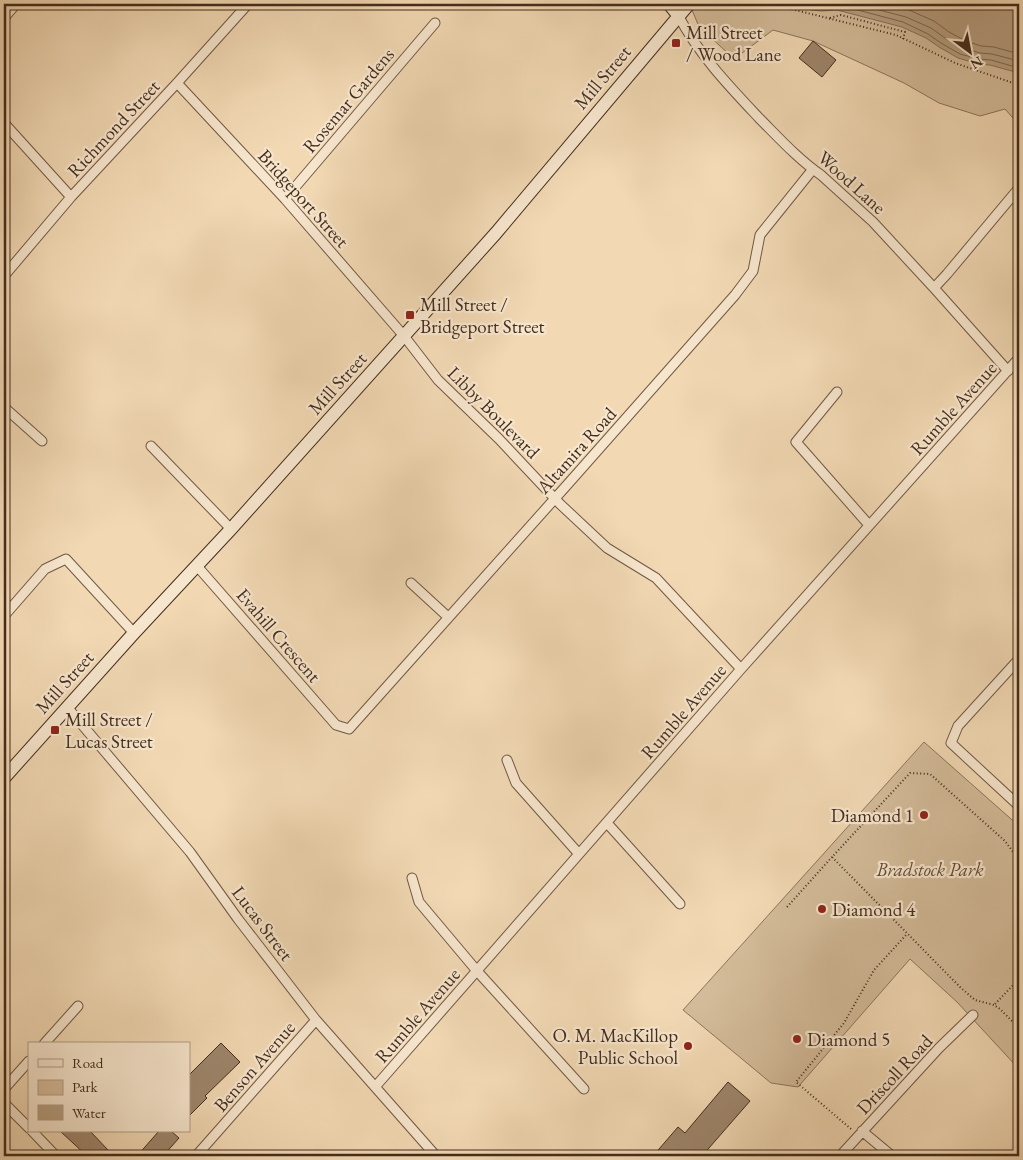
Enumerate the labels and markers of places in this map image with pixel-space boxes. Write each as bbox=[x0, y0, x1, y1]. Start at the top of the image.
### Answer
place label: Mill Street / Wood Lane bbox=[686, 20, 781, 67]
marker: Mill Street / Wood Lane bbox=[670, 37, 682, 49]
place label: Mill Street / Bridgeport Street bbox=[420, 292, 545, 339]
marker: Mill Street / Bridgeport Street bbox=[404, 309, 416, 321]
place label: Mill Street / Lucas Street bbox=[65, 707, 153, 754]
marker: Mill Street / Lucas Street bbox=[49, 724, 61, 736]
place label: Diamond 1 bbox=[831, 803, 914, 828]
marker: Diamond 1 bbox=[918, 809, 930, 821]
place label: Diamond 4 bbox=[832, 897, 916, 922]
marker: Diamond 4 bbox=[816, 903, 828, 915]
place label: O. M. MacKillop Public School bbox=[553, 1023, 678, 1070]
place label: Diamond 5 bbox=[807, 1027, 890, 1052]
marker: Diamond 5 bbox=[791, 1033, 803, 1045]
marker: O. M. MacKillop Public School bbox=[682, 1040, 694, 1052]

